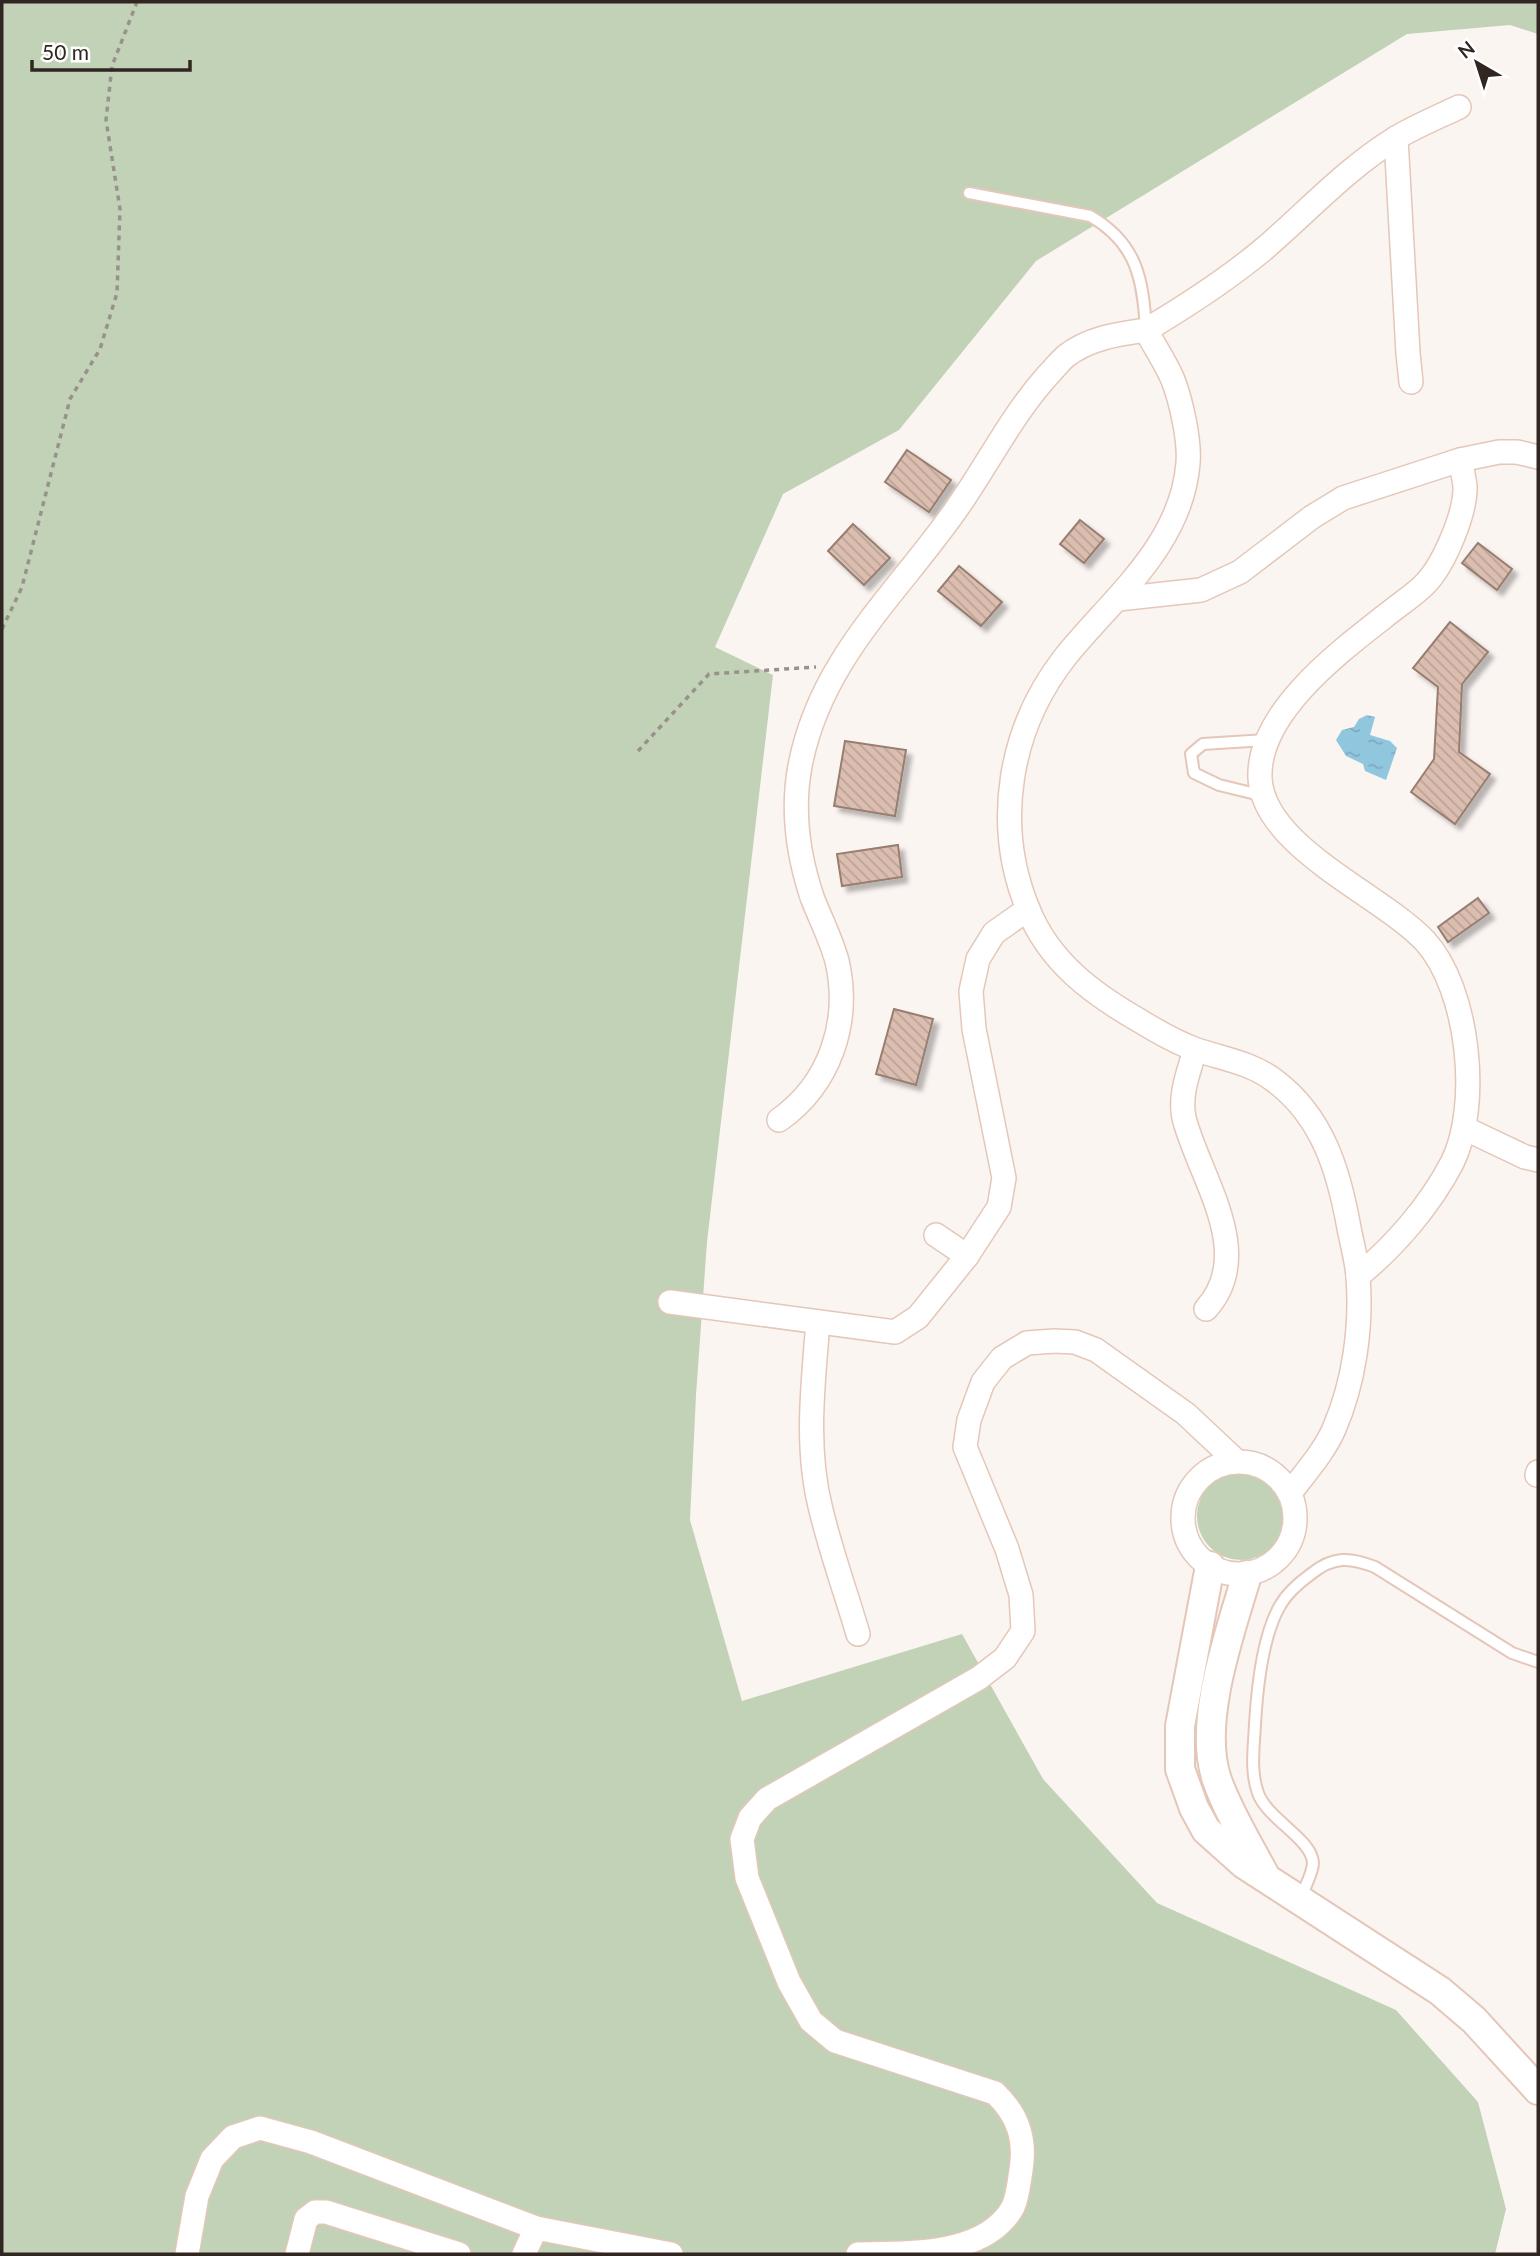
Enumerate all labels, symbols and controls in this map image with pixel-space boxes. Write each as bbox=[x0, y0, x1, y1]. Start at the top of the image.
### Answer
scale bar bbox=[32, 28, 189, 72]
north arrow bbox=[1442, 28, 1512, 98]
text: N bbox=[1453, 36, 1479, 63]
text: 50 m bbox=[42, 39, 89, 64]

